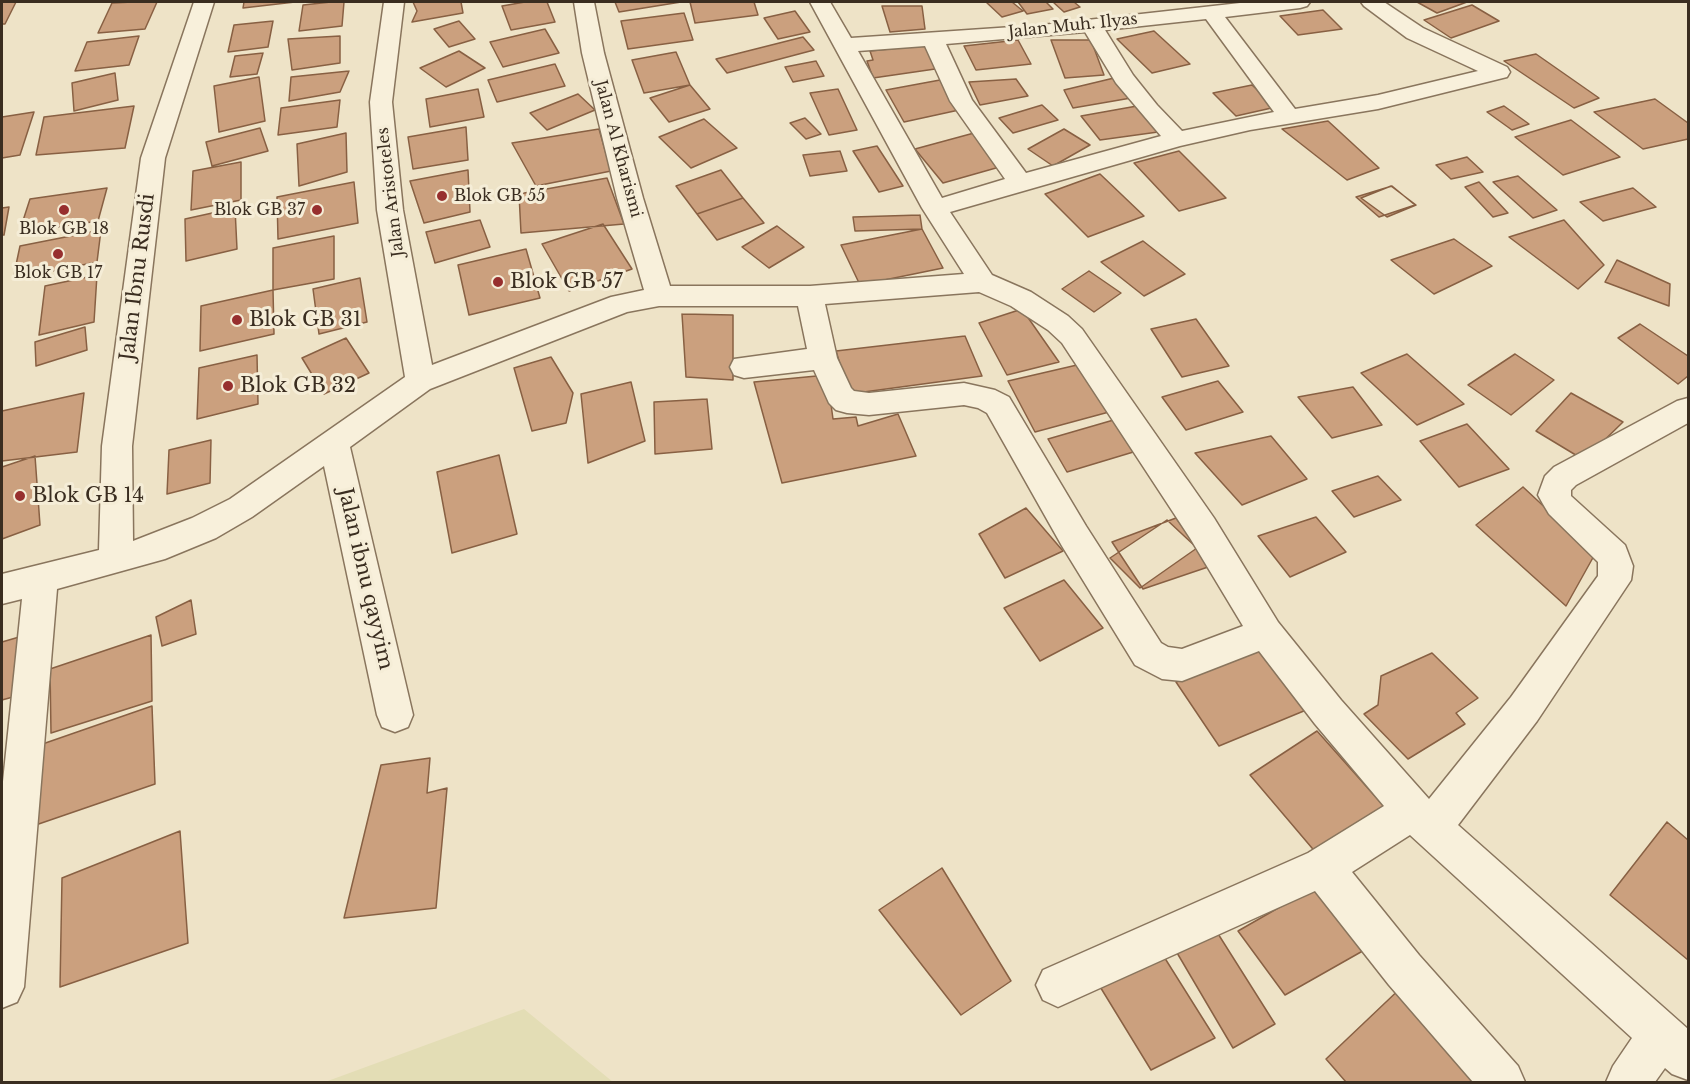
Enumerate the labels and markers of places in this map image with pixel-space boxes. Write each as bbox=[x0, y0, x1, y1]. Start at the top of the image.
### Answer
place label: Blok GB 55 bbox=[454, 186, 545, 206]
marker: Blok GB 55 bbox=[435, 189, 449, 203]
place label: Blok GB 37 bbox=[214, 200, 305, 220]
marker: Blok GB 18 bbox=[57, 203, 71, 217]
marker: Blok GB 37 bbox=[310, 203, 324, 217]
place label: Blok GB 18 bbox=[19, 219, 109, 239]
marker: Blok GB 17 bbox=[51, 247, 65, 261]
place label: Blok GB 17 bbox=[14, 263, 102, 283]
place label: Blok GB 57 bbox=[510, 270, 623, 294]
marker: Blok GB 57 bbox=[491, 275, 505, 289]
place label: Blok GB 31 bbox=[249, 308, 362, 332]
marker: Blok GB 31 bbox=[230, 313, 244, 327]
place label: Blok GB 32 bbox=[240, 374, 356, 398]
marker: Blok GB 32 bbox=[221, 379, 235, 393]
place label: Blok GB 14 bbox=[32, 484, 144, 508]
marker: Blok GB 14 bbox=[13, 489, 27, 503]

